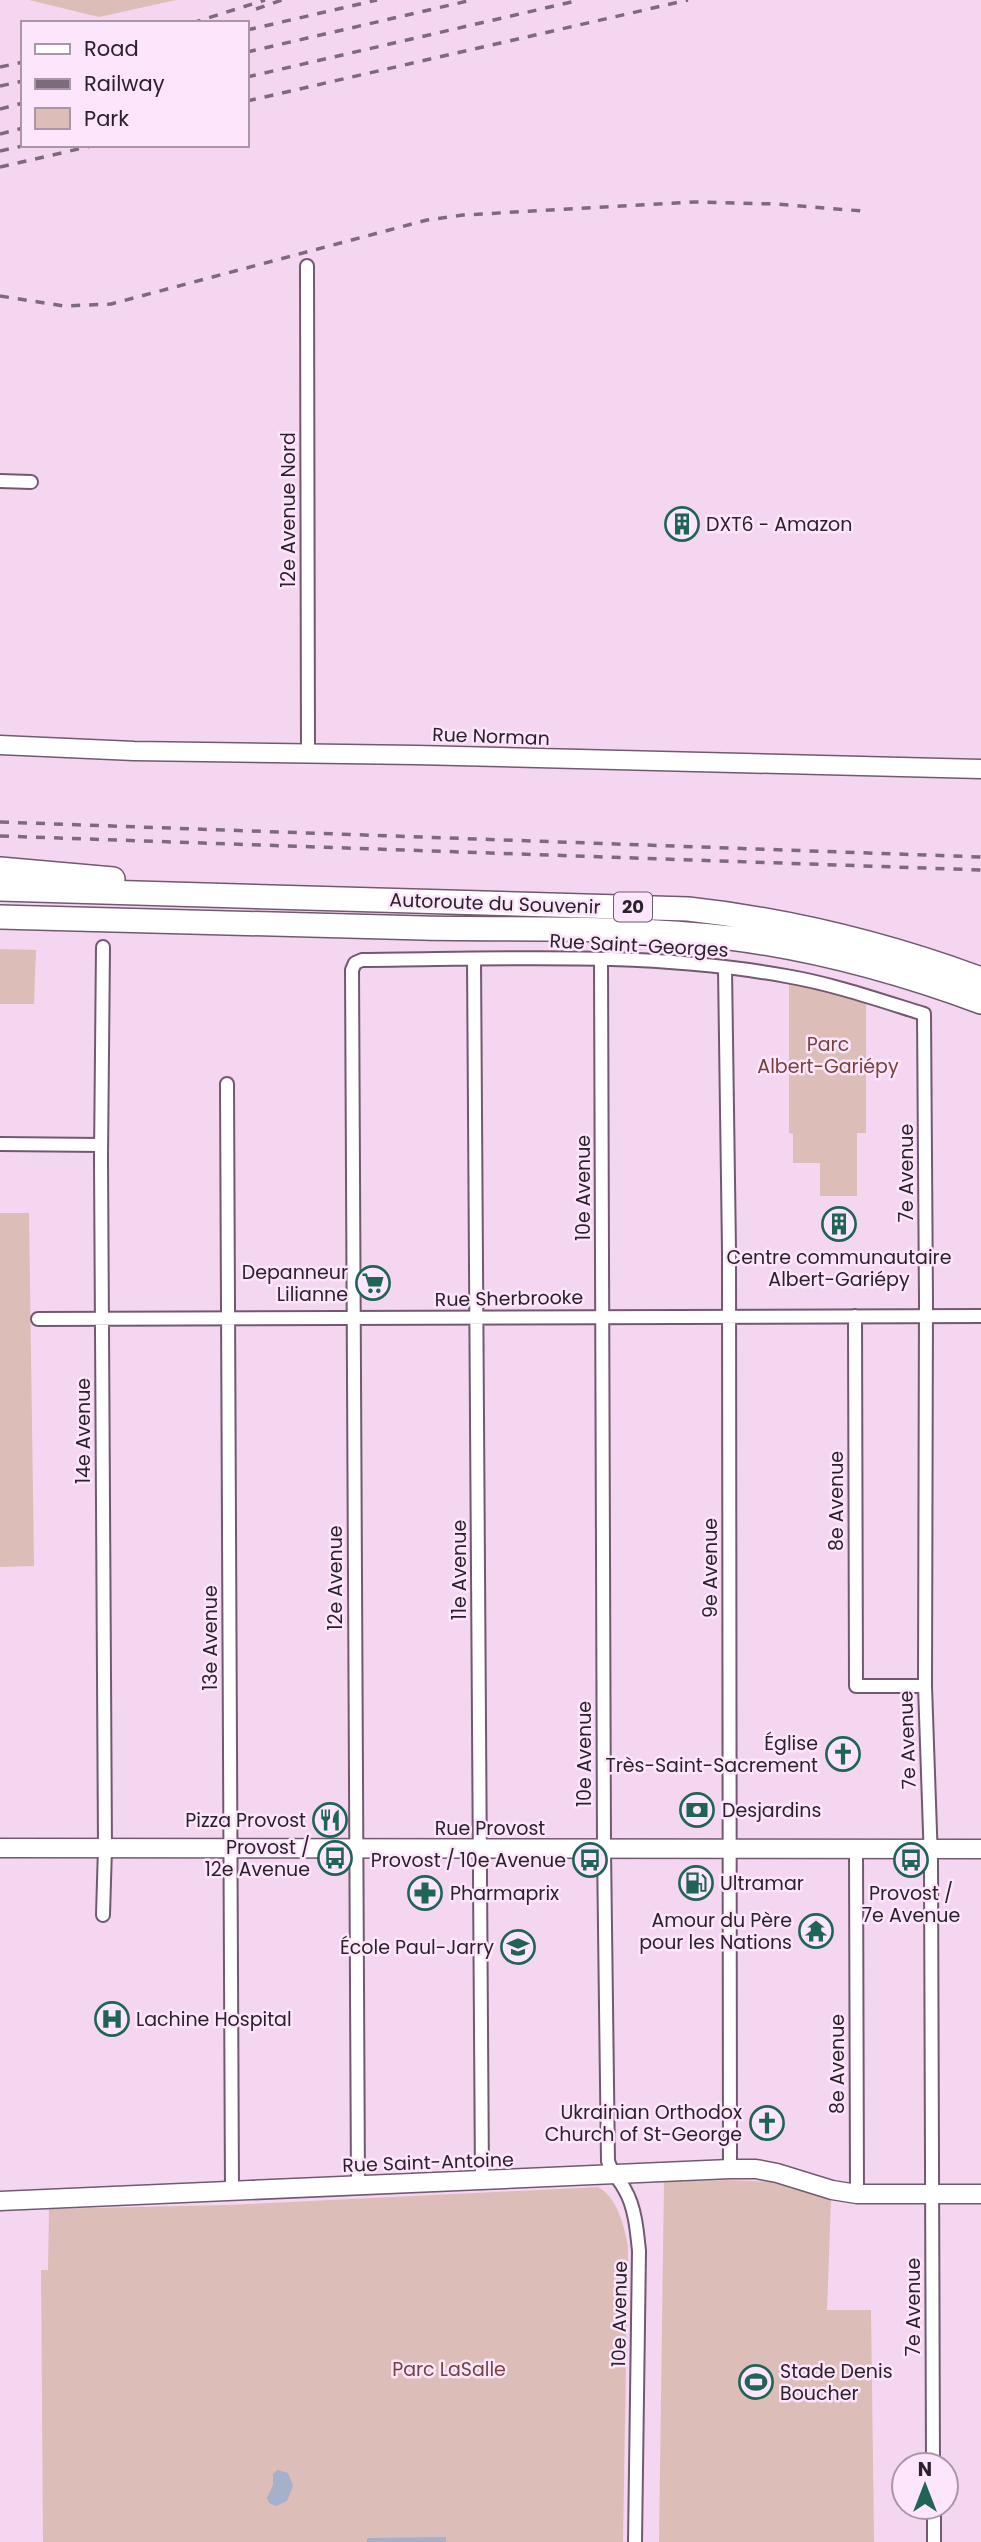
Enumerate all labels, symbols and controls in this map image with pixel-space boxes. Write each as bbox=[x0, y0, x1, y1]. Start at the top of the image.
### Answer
legend bbox=[21, 21, 248, 147]
text: Road bbox=[84, 34, 139, 63]
text: Railway bbox=[84, 69, 165, 98]
text: Park bbox=[84, 104, 129, 133]
street label: 12e Avenue Nord bbox=[275, 432, 302, 588]
building icon: DXT6 - Amazon bbox=[663, 505, 701, 543]
place label: DXT6 - Amazon bbox=[706, 511, 852, 538]
street label: Rue Norman bbox=[432, 721, 550, 752]
street label: Autoroute du Souvenir bbox=[389, 886, 601, 921]
road number: 20 bbox=[614, 893, 652, 922]
street label: Rue Saint-Georges bbox=[549, 927, 729, 964]
park label: Parc Albert-Gariépy bbox=[757, 1031, 899, 1080]
street label: 7e Avenue bbox=[893, 1124, 920, 1222]
street label: 10e Avenue bbox=[570, 1135, 597, 1241]
building icon: Centre communautaire Albert-Gariépy bbox=[820, 1205, 858, 1243]
place label: Centre communautaire Albert-Gariépy bbox=[727, 1244, 951, 1293]
place label: Depanneur Lilianne bbox=[242, 1259, 348, 1308]
supermarket icon: Depanneur Lilianne bbox=[354, 1264, 392, 1302]
street label: Rue Sherbrooke bbox=[435, 1284, 584, 1313]
street label: 14e Avenue bbox=[70, 1378, 97, 1484]
street label: 8e Avenue bbox=[823, 1451, 850, 1551]
street label: 9e Avenue bbox=[697, 1518, 724, 1618]
street label: 11e Avenue bbox=[446, 1520, 473, 1620]
street label: 12e Avenue bbox=[322, 1525, 349, 1631]
street label: 13e Avenue bbox=[197, 1585, 224, 1691]
street label: 7e Avenue bbox=[892, 1690, 923, 1790]
street label: 10e Avenue bbox=[571, 1701, 598, 1807]
place label: Église Très-Saint-Sacrement bbox=[605, 1730, 818, 1779]
church icon: Église Très-Saint-Sacrement bbox=[824, 1735, 862, 1773]
bank icon: Desjardins bbox=[678, 1791, 716, 1829]
place label: Desjardins bbox=[722, 1797, 821, 1824]
restaurant icon: Pizza Provost bbox=[311, 1801, 349, 1839]
place label: Pizza Provost bbox=[185, 1807, 306, 1834]
street label: Rue Provost bbox=[435, 1815, 545, 1842]
place label: Provost / 12e Avenue bbox=[205, 1834, 310, 1883]
bus stop icon: Provost / 12e Avenue bbox=[316, 1839, 354, 1877]
bus stop icon: Provost / 10e Avenue bbox=[571, 1841, 609, 1879]
bus stop icon: Provost / 7e Avenue bbox=[892, 1841, 930, 1879]
place label: Provost / 10e Avenue bbox=[371, 1847, 566, 1874]
fuel station icon: Ultramar bbox=[677, 1864, 715, 1902]
place label: Ultramar bbox=[720, 1870, 804, 1897]
pharmacy icon: Pharmaprix bbox=[406, 1874, 444, 1912]
place label: Pharmaprix bbox=[450, 1880, 559, 1907]
place label: Provost / 7e Avenue bbox=[862, 1880, 960, 1929]
place label: Amour du Père pour les Nations bbox=[639, 1907, 792, 1956]
temple icon: Amour du Père pour les Nations bbox=[797, 1912, 835, 1950]
school or university icon: École Paul-Jarry bbox=[499, 1928, 537, 1966]
place label: École Paul-Jarry bbox=[340, 1934, 494, 1961]
hospital icon: Lachine Hospital bbox=[93, 2000, 131, 2038]
place label: Lachine Hospital bbox=[136, 2006, 292, 2033]
street label: 8e Avenue bbox=[824, 2014, 851, 2114]
place label: Ukrainian Orthodox Church of St-George bbox=[545, 2099, 742, 2148]
church icon: Ukrainian Orthodox Church of St-George bbox=[748, 2104, 786, 2142]
street label: Rue Saint-Antoine bbox=[342, 2146, 514, 2179]
street label: 7e Avenue bbox=[900, 2258, 927, 2356]
street label: 10e Avenue bbox=[605, 2261, 634, 2367]
park label: Parc LaSalle bbox=[392, 2356, 506, 2383]
place label: Stade Denis Boucher bbox=[780, 2358, 893, 2407]
sports icon: Stade Denis Boucher bbox=[737, 2363, 775, 2401]
north arrow bbox=[890, 2451, 960, 2521]
text: N bbox=[918, 2456, 932, 2483]

